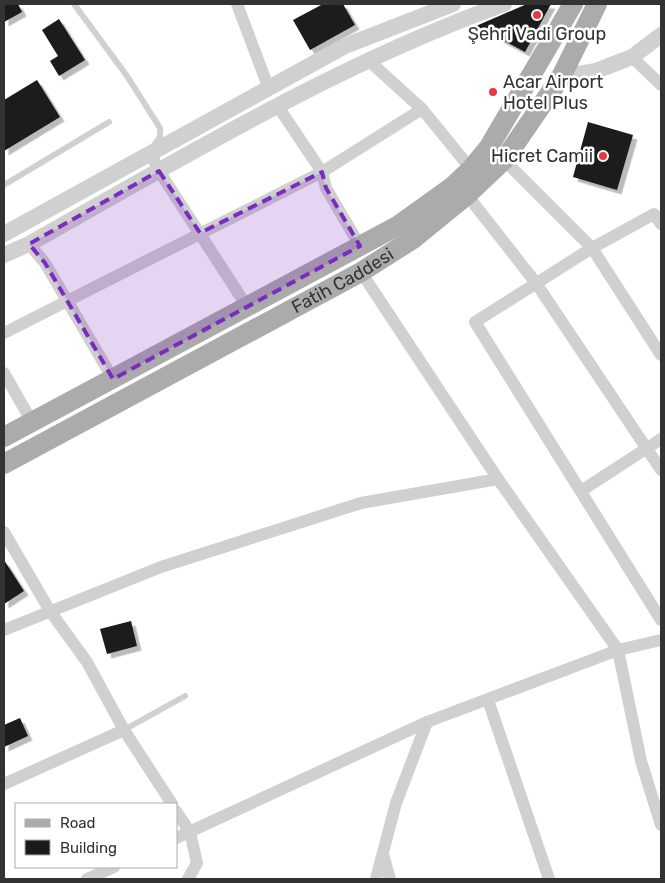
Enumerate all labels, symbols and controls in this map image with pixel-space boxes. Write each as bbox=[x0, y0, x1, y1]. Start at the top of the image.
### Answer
marker: Şehri Vadi Group bbox=[531, 9, 543, 21]
place label: Şehri Vadi Group bbox=[468, 23, 606, 45]
place label: Acar Airport Hotel Plus bbox=[503, 71, 603, 114]
marker: Acar Airport Hotel Plus bbox=[487, 86, 499, 98]
place label: Hicret Camii bbox=[491, 145, 593, 167]
marker: Hicret Camii bbox=[597, 150, 609, 162]
street label: Fatih Caddesi bbox=[288, 243, 398, 318]
legend bbox=[15, 803, 178, 868]
text: Road bbox=[60, 814, 96, 832]
text: Building bbox=[60, 839, 117, 857]

